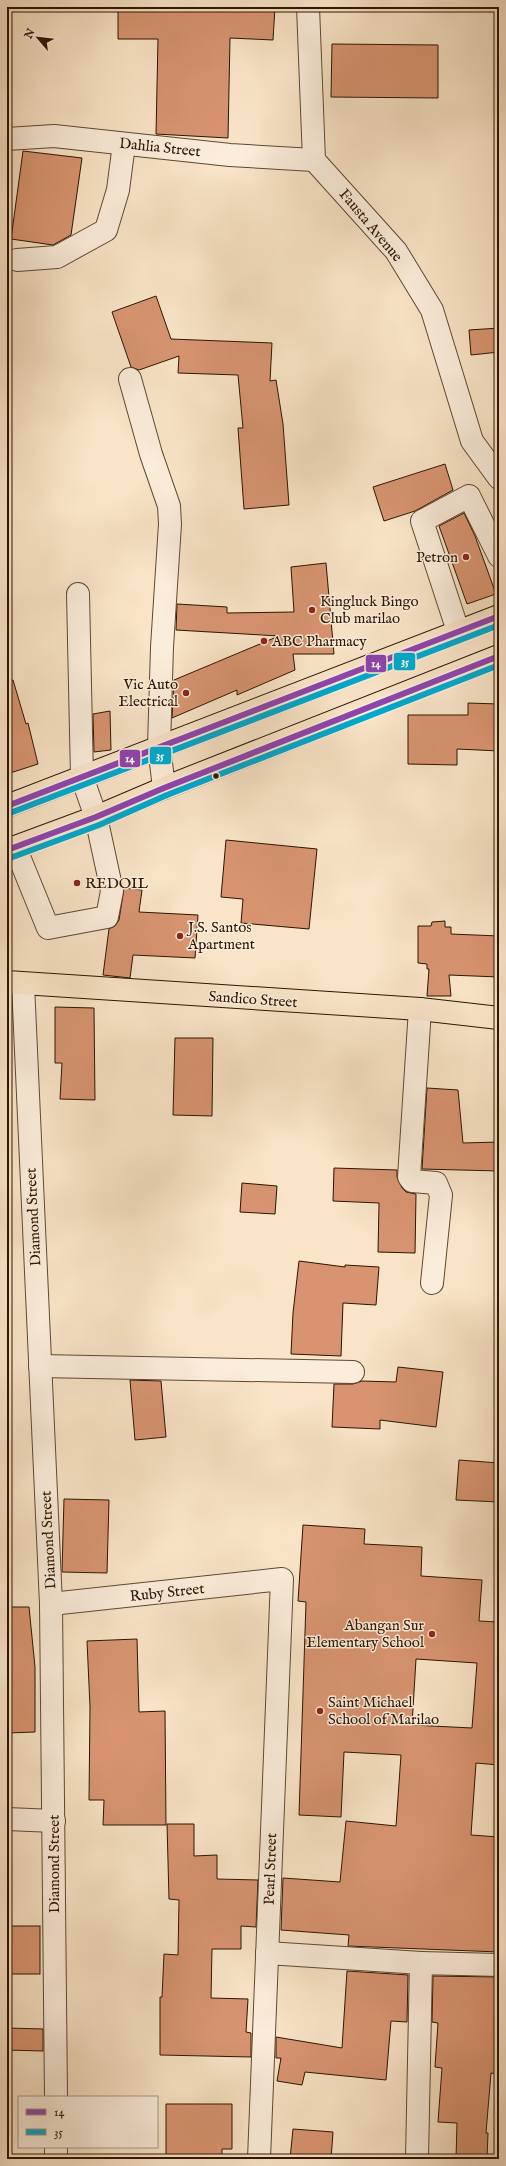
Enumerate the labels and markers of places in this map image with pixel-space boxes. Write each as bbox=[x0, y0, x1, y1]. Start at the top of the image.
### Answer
place label: Petron bbox=[416, 548, 458, 567]
marker: Petron bbox=[461, 552, 471, 562]
place label: Kingluck Bingo Club marilao bbox=[320, 592, 419, 628]
marker: Kingluck Bingo Club marilao bbox=[307, 605, 317, 615]
place label: ABC Pharmacy bbox=[271, 632, 367, 651]
marker: ABC Pharmacy bbox=[259, 636, 269, 646]
place label: Vic Auto Electrical bbox=[119, 675, 179, 711]
marker: Vic Auto Electrical bbox=[181, 688, 191, 698]
unlabelled marker bbox=[211, 771, 221, 781]
place label: REDOIL bbox=[85, 874, 149, 893]
marker: REDOIL bbox=[72, 878, 82, 888]
place label: J.S. Santos Apartment bbox=[186, 918, 255, 954]
marker: J.S. Santos Apartment bbox=[175, 931, 185, 941]
place label: Abangan Sur Elementary School bbox=[306, 1616, 425, 1652]
marker: Abangan Sur Elementary School bbox=[427, 1629, 437, 1639]
place label: Saint Michael School of Marilao bbox=[328, 1693, 439, 1729]
marker: Saint Michael School of Marilao bbox=[315, 1706, 325, 1716]

